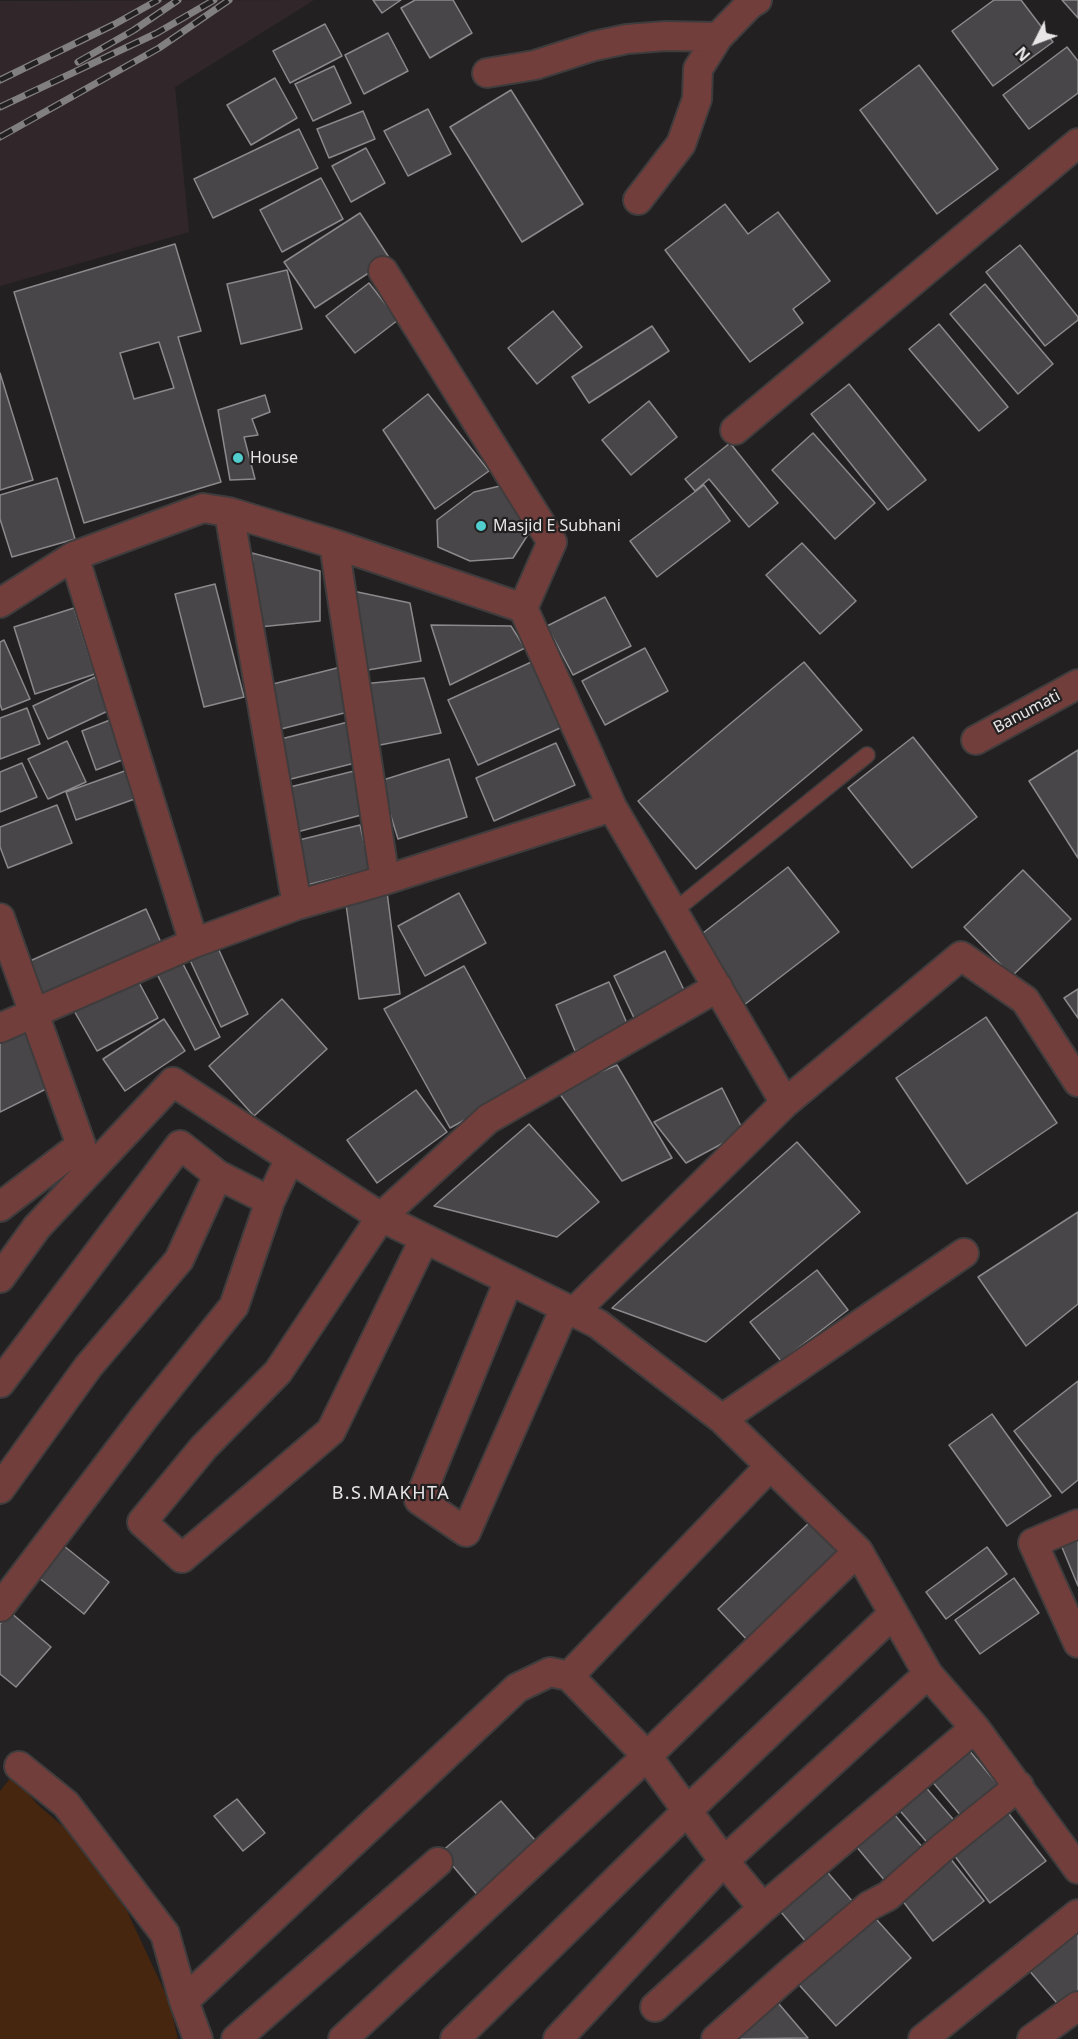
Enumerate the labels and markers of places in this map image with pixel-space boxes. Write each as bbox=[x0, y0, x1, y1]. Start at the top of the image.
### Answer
place label: House bbox=[250, 448, 298, 468]
marker: House bbox=[231, 451, 245, 465]
place label: Masjid E Subhani bbox=[493, 516, 621, 536]
marker: Masjid E Subhani bbox=[474, 519, 488, 533]

